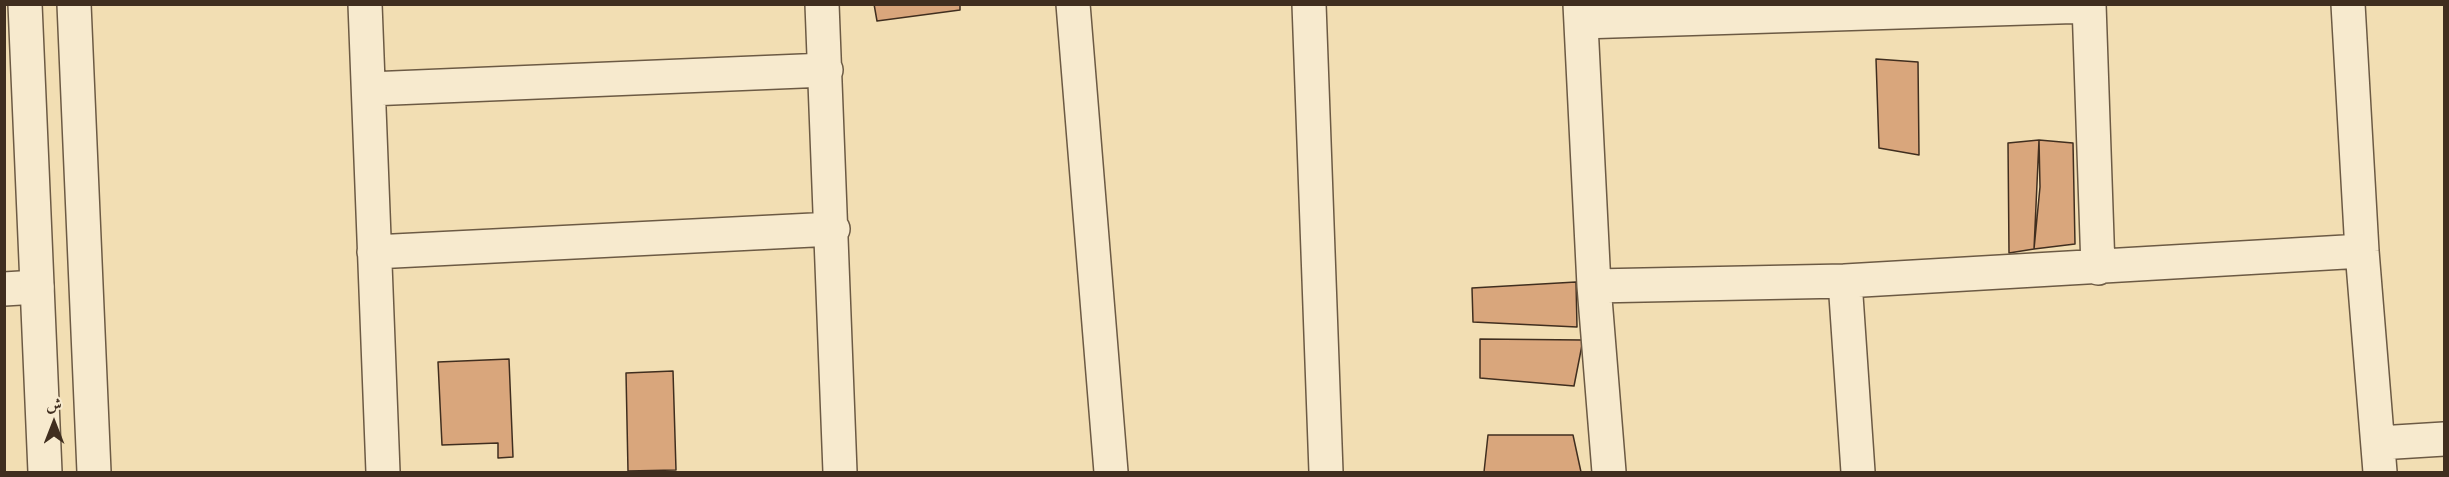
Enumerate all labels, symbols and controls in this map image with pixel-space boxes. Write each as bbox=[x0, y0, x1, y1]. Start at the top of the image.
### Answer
north arrow bbox=[24, 393, 84, 453]
text: ش bbox=[46, 395, 62, 415]

